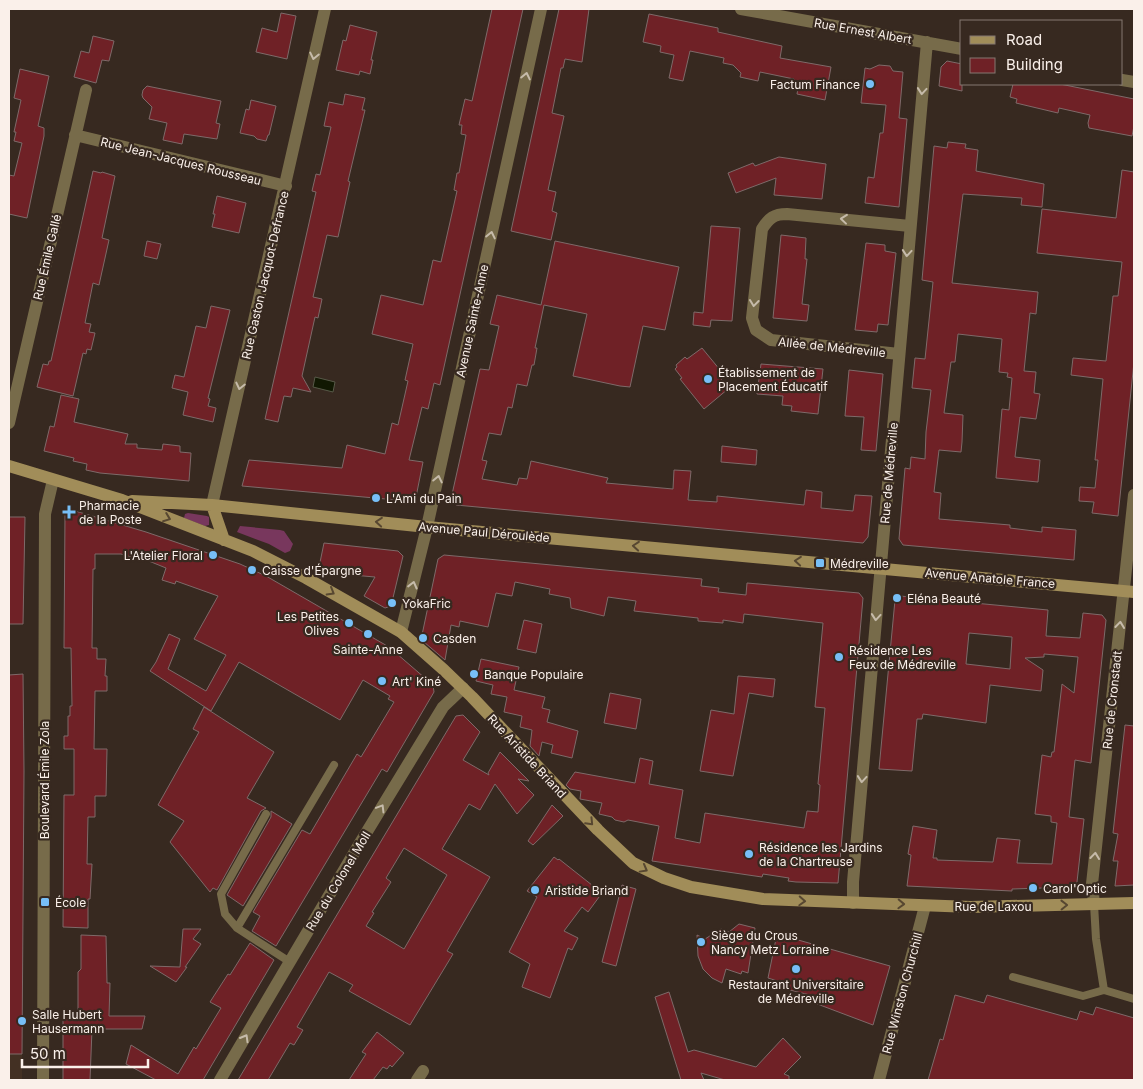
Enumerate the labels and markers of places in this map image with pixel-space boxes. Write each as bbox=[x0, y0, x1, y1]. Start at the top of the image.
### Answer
place label: Factum Finance bbox=[770, 77, 860, 92]
marker: Factum Finance bbox=[864, 78, 876, 90]
place label: Établissement de Placement Éducatif bbox=[718, 365, 828, 394]
marker: Établissement de Placement Éducatif bbox=[702, 373, 714, 385]
place label: L'Ami du Pain bbox=[386, 491, 462, 506]
marker: L'Ami du Pain bbox=[370, 492, 382, 504]
place label: Pharmacie de la Poste bbox=[79, 498, 142, 527]
marker: Pharmacie de la Poste bbox=[63, 506, 75, 518]
place label: L'Atelier Floral bbox=[124, 548, 203, 563]
marker: L'Atelier Floral bbox=[207, 549, 219, 561]
place label: Médreville bbox=[830, 556, 889, 571]
marker: Médreville bbox=[814, 557, 826, 569]
place label: Caisse d'Épargne bbox=[262, 563, 362, 578]
marker: Caisse d'Épargne bbox=[246, 564, 258, 576]
place label: Eléna Beauté bbox=[907, 591, 981, 606]
marker: Eléna Beauté bbox=[891, 592, 903, 604]
place label: YokaFric bbox=[402, 596, 451, 611]
marker: YokaFric bbox=[386, 597, 398, 609]
place label: Les Petites Olives bbox=[277, 609, 339, 638]
marker: Les Petites Olives bbox=[343, 617, 355, 629]
marker: Sainte-Anne bbox=[362, 628, 374, 640]
place label: Casden bbox=[433, 631, 476, 646]
marker: Casden bbox=[417, 632, 429, 644]
place label: Sainte-Anne bbox=[333, 642, 403, 657]
place label: Résidence Les Feux de Médreville bbox=[849, 643, 956, 672]
marker: Résidence Les Feux de Médreville bbox=[833, 651, 845, 663]
place label: Banque Populaire bbox=[484, 667, 584, 682]
marker: Banque Populaire bbox=[468, 668, 480, 680]
place label: Art' Kiné bbox=[392, 674, 441, 689]
marker: Art' Kiné bbox=[376, 675, 388, 687]
place label: Résidence les Jardins de la Chartreuse bbox=[759, 840, 883, 869]
marker: Résidence les Jardins de la Chartreuse bbox=[743, 848, 755, 860]
place label: Carol'Optic bbox=[1043, 881, 1107, 896]
marker: Carol'Optic bbox=[1027, 882, 1039, 894]
place label: Aristide Briand bbox=[545, 883, 628, 898]
marker: Aristide Briand bbox=[529, 884, 541, 896]
place label: École bbox=[55, 895, 86, 910]
marker: École bbox=[39, 896, 51, 908]
place label: Siège du Crous Nancy Metz Lorraine bbox=[711, 928, 829, 957]
marker: Siège du Crous Nancy Metz Lorraine bbox=[695, 936, 707, 948]
marker: Restaurant Universitaire de Médreville bbox=[790, 963, 802, 975]
place label: Restaurant Universitaire de Médreville bbox=[728, 977, 864, 1006]
place label: Salle Hubert Hausermann bbox=[32, 1007, 104, 1036]
marker: Salle Hubert Hausermann bbox=[16, 1015, 28, 1027]

